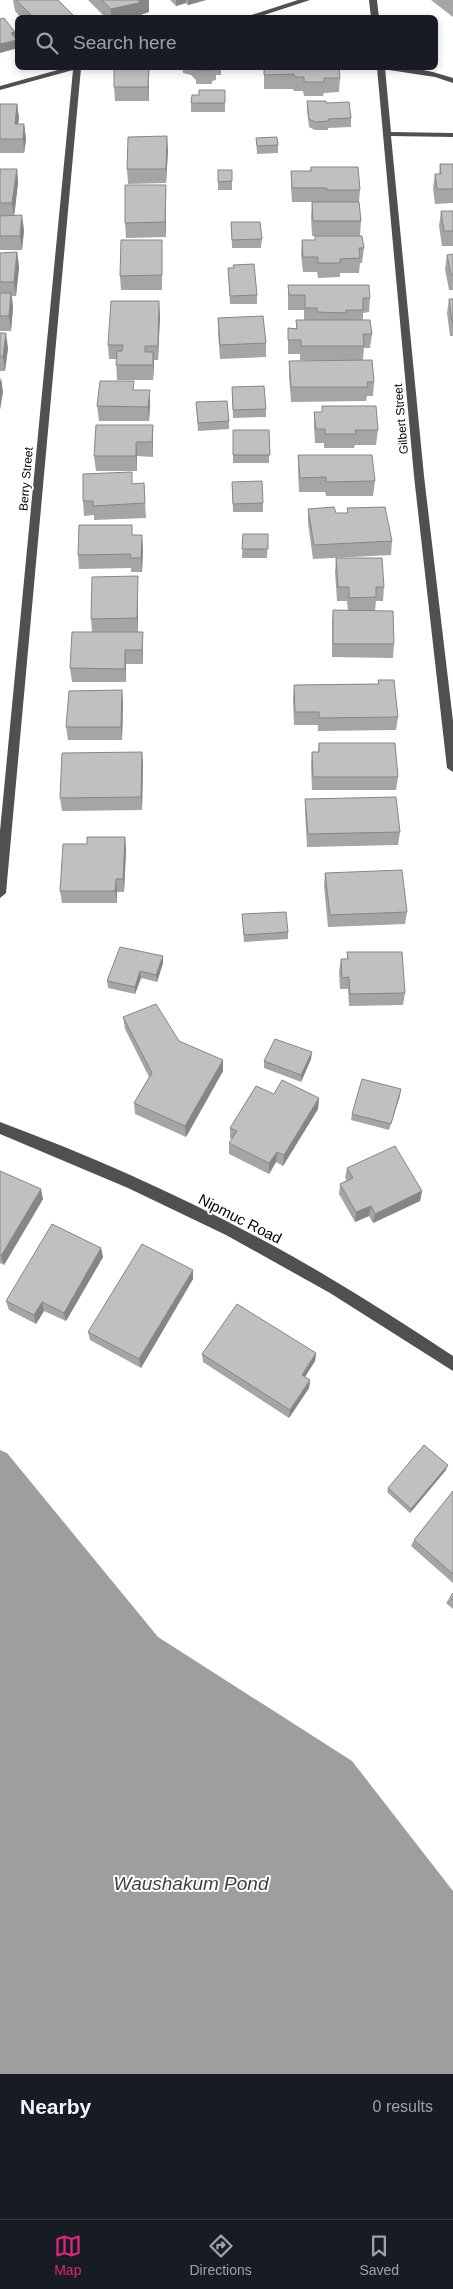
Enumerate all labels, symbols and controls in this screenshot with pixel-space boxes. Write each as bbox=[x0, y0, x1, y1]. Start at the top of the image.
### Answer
search box bbox=[15, 15, 438, 70]
icon: search bbox=[33, 29, 61, 57]
text: Search here bbox=[73, 32, 177, 53]
street label: Gilbert Street bbox=[391, 383, 411, 455]
street label: Berry Street bbox=[16, 446, 36, 512]
street label: Nipmuc Road bbox=[196, 1190, 285, 1247]
water label: Waushakum Pond bbox=[114, 1873, 270, 1894]
text: Nearby bbox=[20, 2095, 91, 2118]
text: 0 results bbox=[373, 2098, 433, 2115]
tab: Map bbox=[54, 2232, 82, 2278]
tab: Directions bbox=[190, 2232, 252, 2278]
tab: Saved bbox=[359, 2232, 399, 2278]

